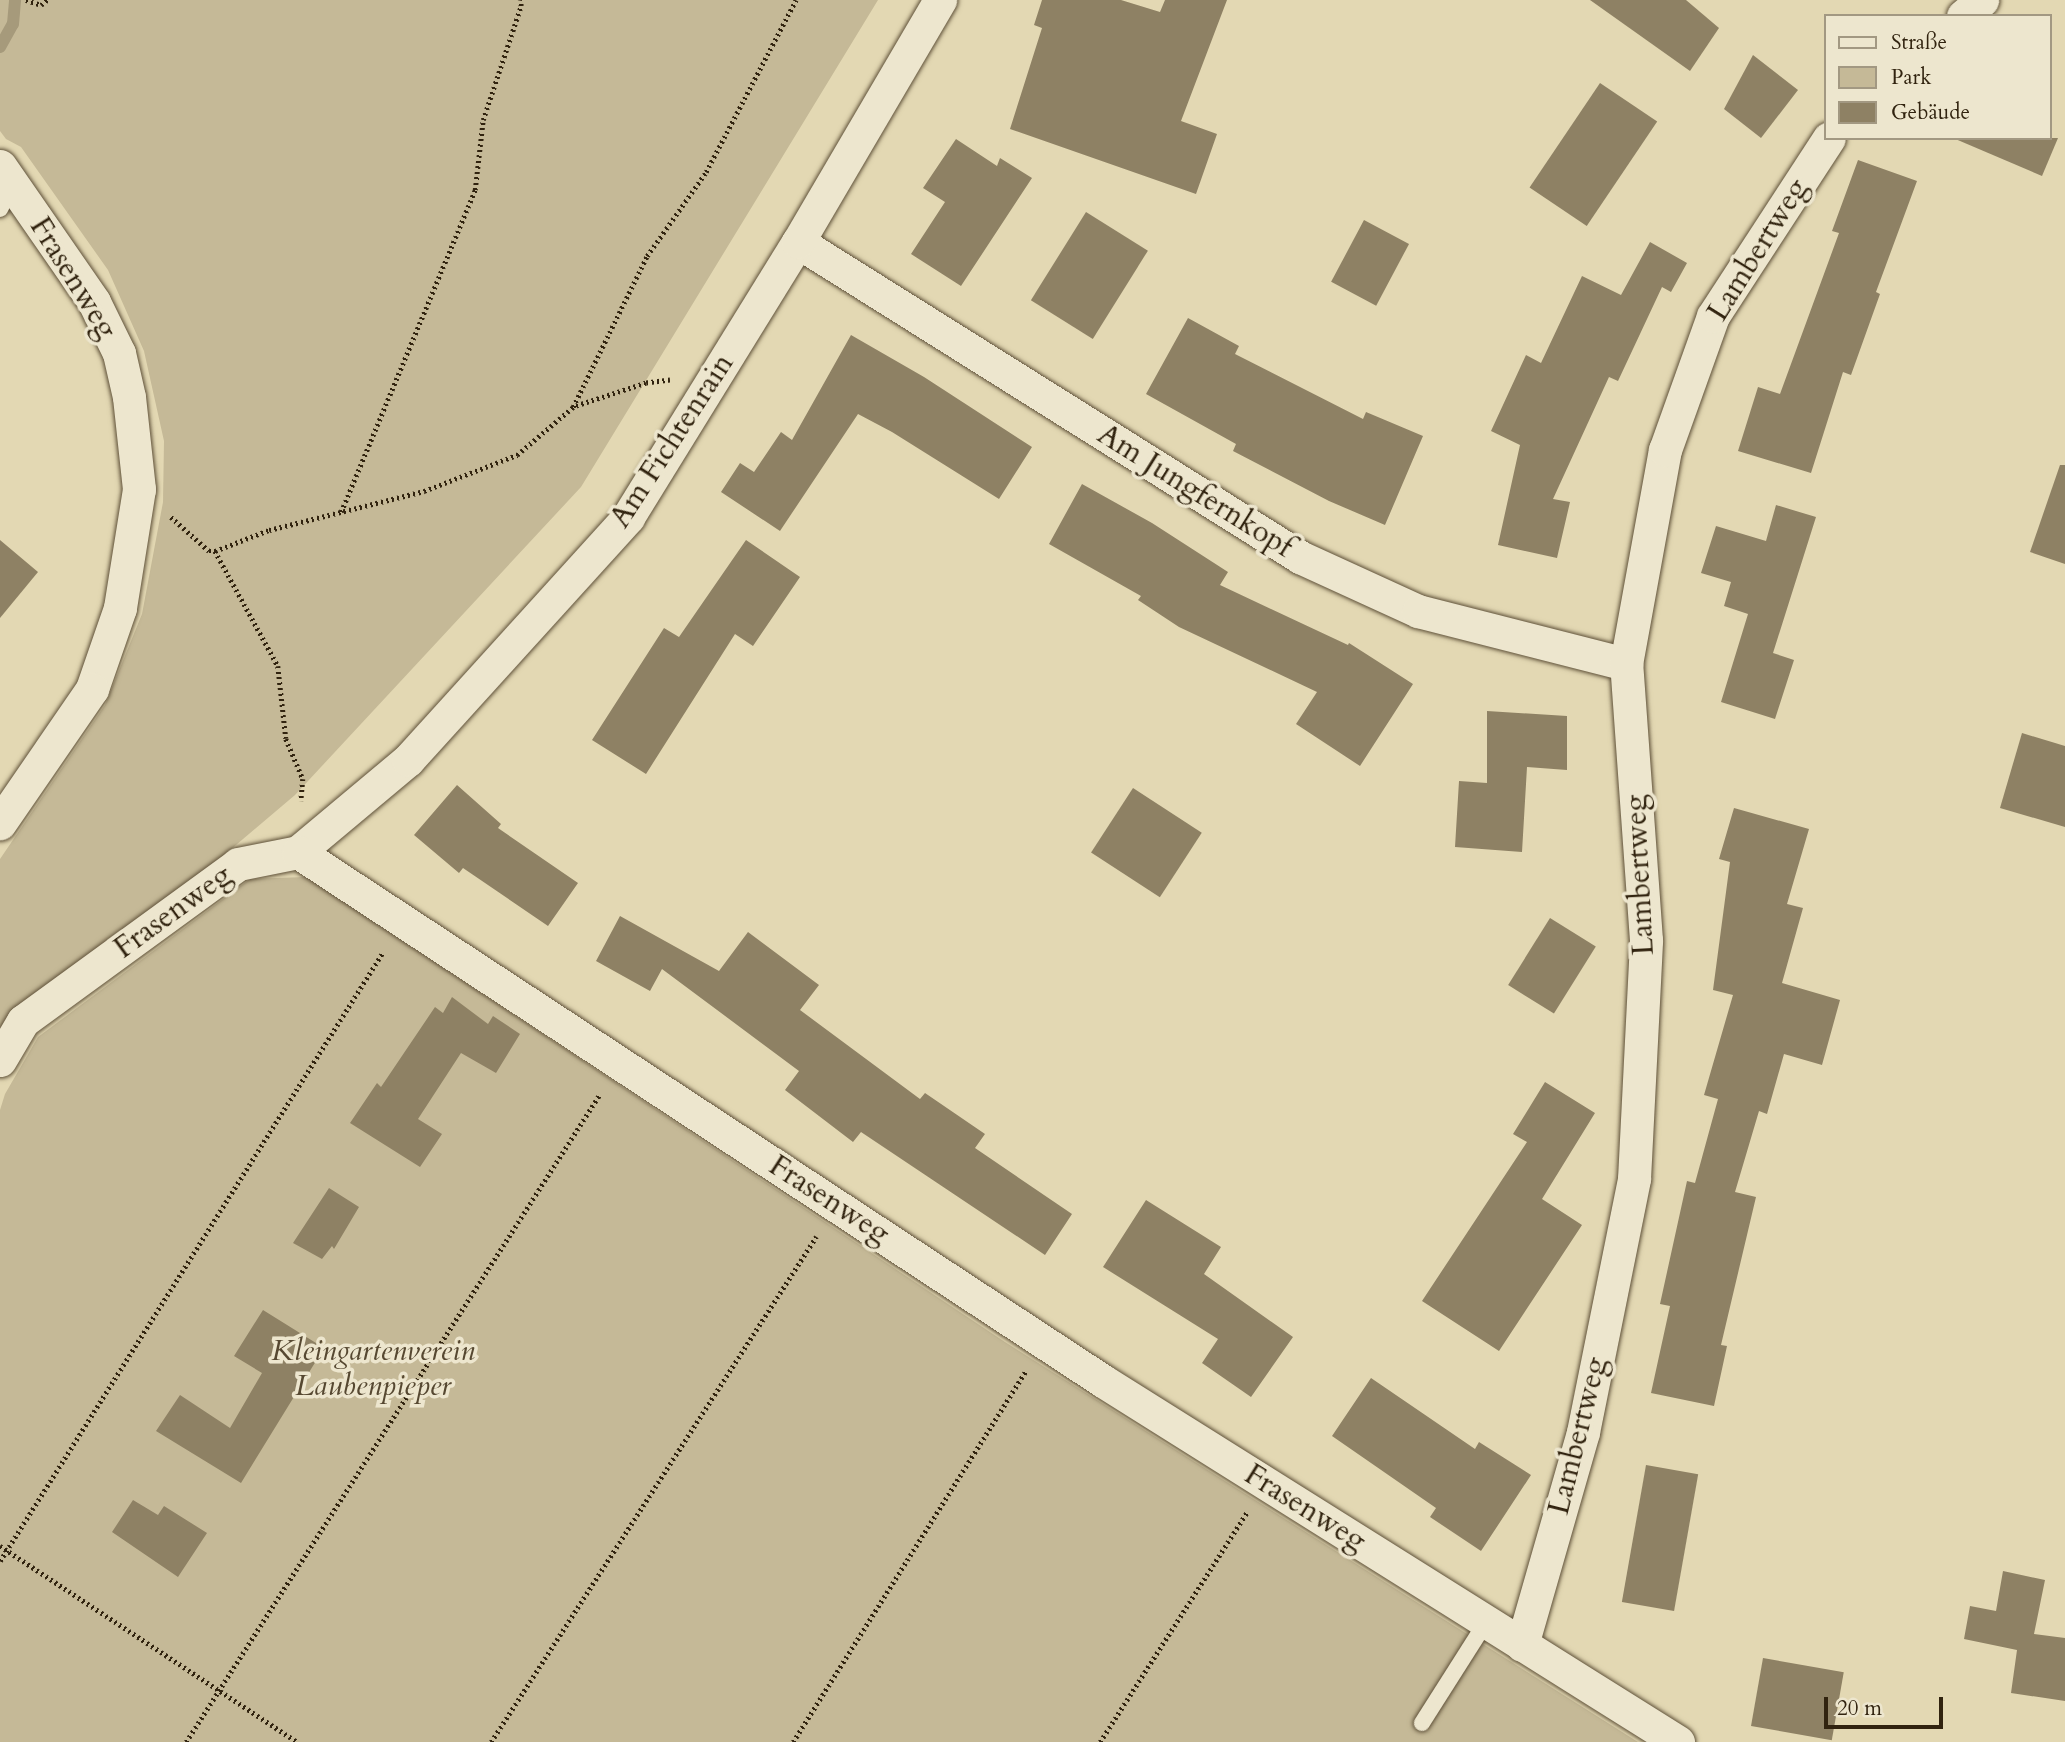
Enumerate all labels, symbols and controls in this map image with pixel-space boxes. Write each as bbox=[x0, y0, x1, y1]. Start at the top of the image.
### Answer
legend bbox=[1824, 14, 2051, 140]
text: Straße bbox=[1891, 28, 1947, 57]
text: Park bbox=[1891, 63, 1931, 92]
text: Gebäude bbox=[1891, 98, 1970, 127]
street label: Lambertweg bbox=[1700, 172, 1816, 328]
street label: Frasenweg bbox=[22, 211, 124, 345]
street label: Am Fichtenrain bbox=[602, 347, 742, 535]
street label: Am Jungfernkopf bbox=[1091, 417, 1299, 565]
street label: Lambertweg bbox=[1618, 794, 1662, 956]
street label: Frasenweg bbox=[107, 857, 239, 967]
street label: Frasenweg bbox=[762, 1148, 896, 1252]
park label: Kleingartenverein Laubenpieper bbox=[271, 1333, 475, 1404]
street label: Lambertweg bbox=[1541, 1353, 1615, 1519]
street label: Frasenweg bbox=[1238, 1457, 1372, 1559]
scale bar bbox=[1827, 1682, 1946, 1726]
text: 20 m bbox=[1837, 1694, 1882, 1723]

